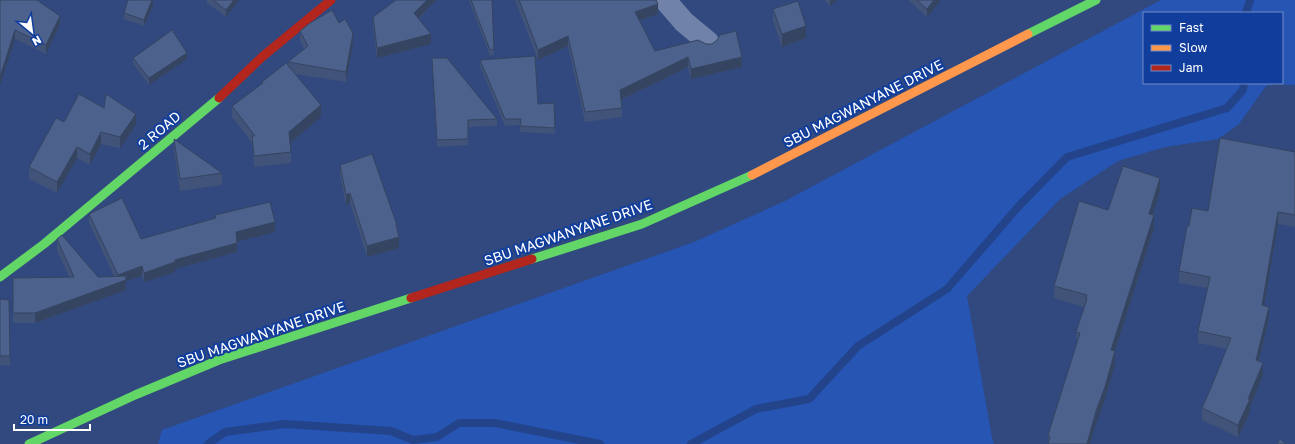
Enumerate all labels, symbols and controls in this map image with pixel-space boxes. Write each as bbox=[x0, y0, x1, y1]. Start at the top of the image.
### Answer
north arrow bbox=[12, 12, 52, 52]
legend bbox=[1143, 12, 1283, 84]
text: Fast bbox=[1179, 20, 1204, 35]
text: N bbox=[30, 33, 44, 49]
text: Slow bbox=[1179, 40, 1207, 55]
street label: SBU MAGWANYANE DRIVE bbox=[780, 55, 946, 151]
text: Jam bbox=[1179, 60, 1203, 75]
street label: 2 ROAD bbox=[134, 107, 184, 153]
street label: SBU MAGWANYANE DRIVE bbox=[482, 195, 654, 269]
street label: SBU MAGWANYANE DRIVE bbox=[175, 297, 347, 371]
scale bar bbox=[14, 406, 90, 432]
text: 20 m bbox=[20, 412, 48, 427]

